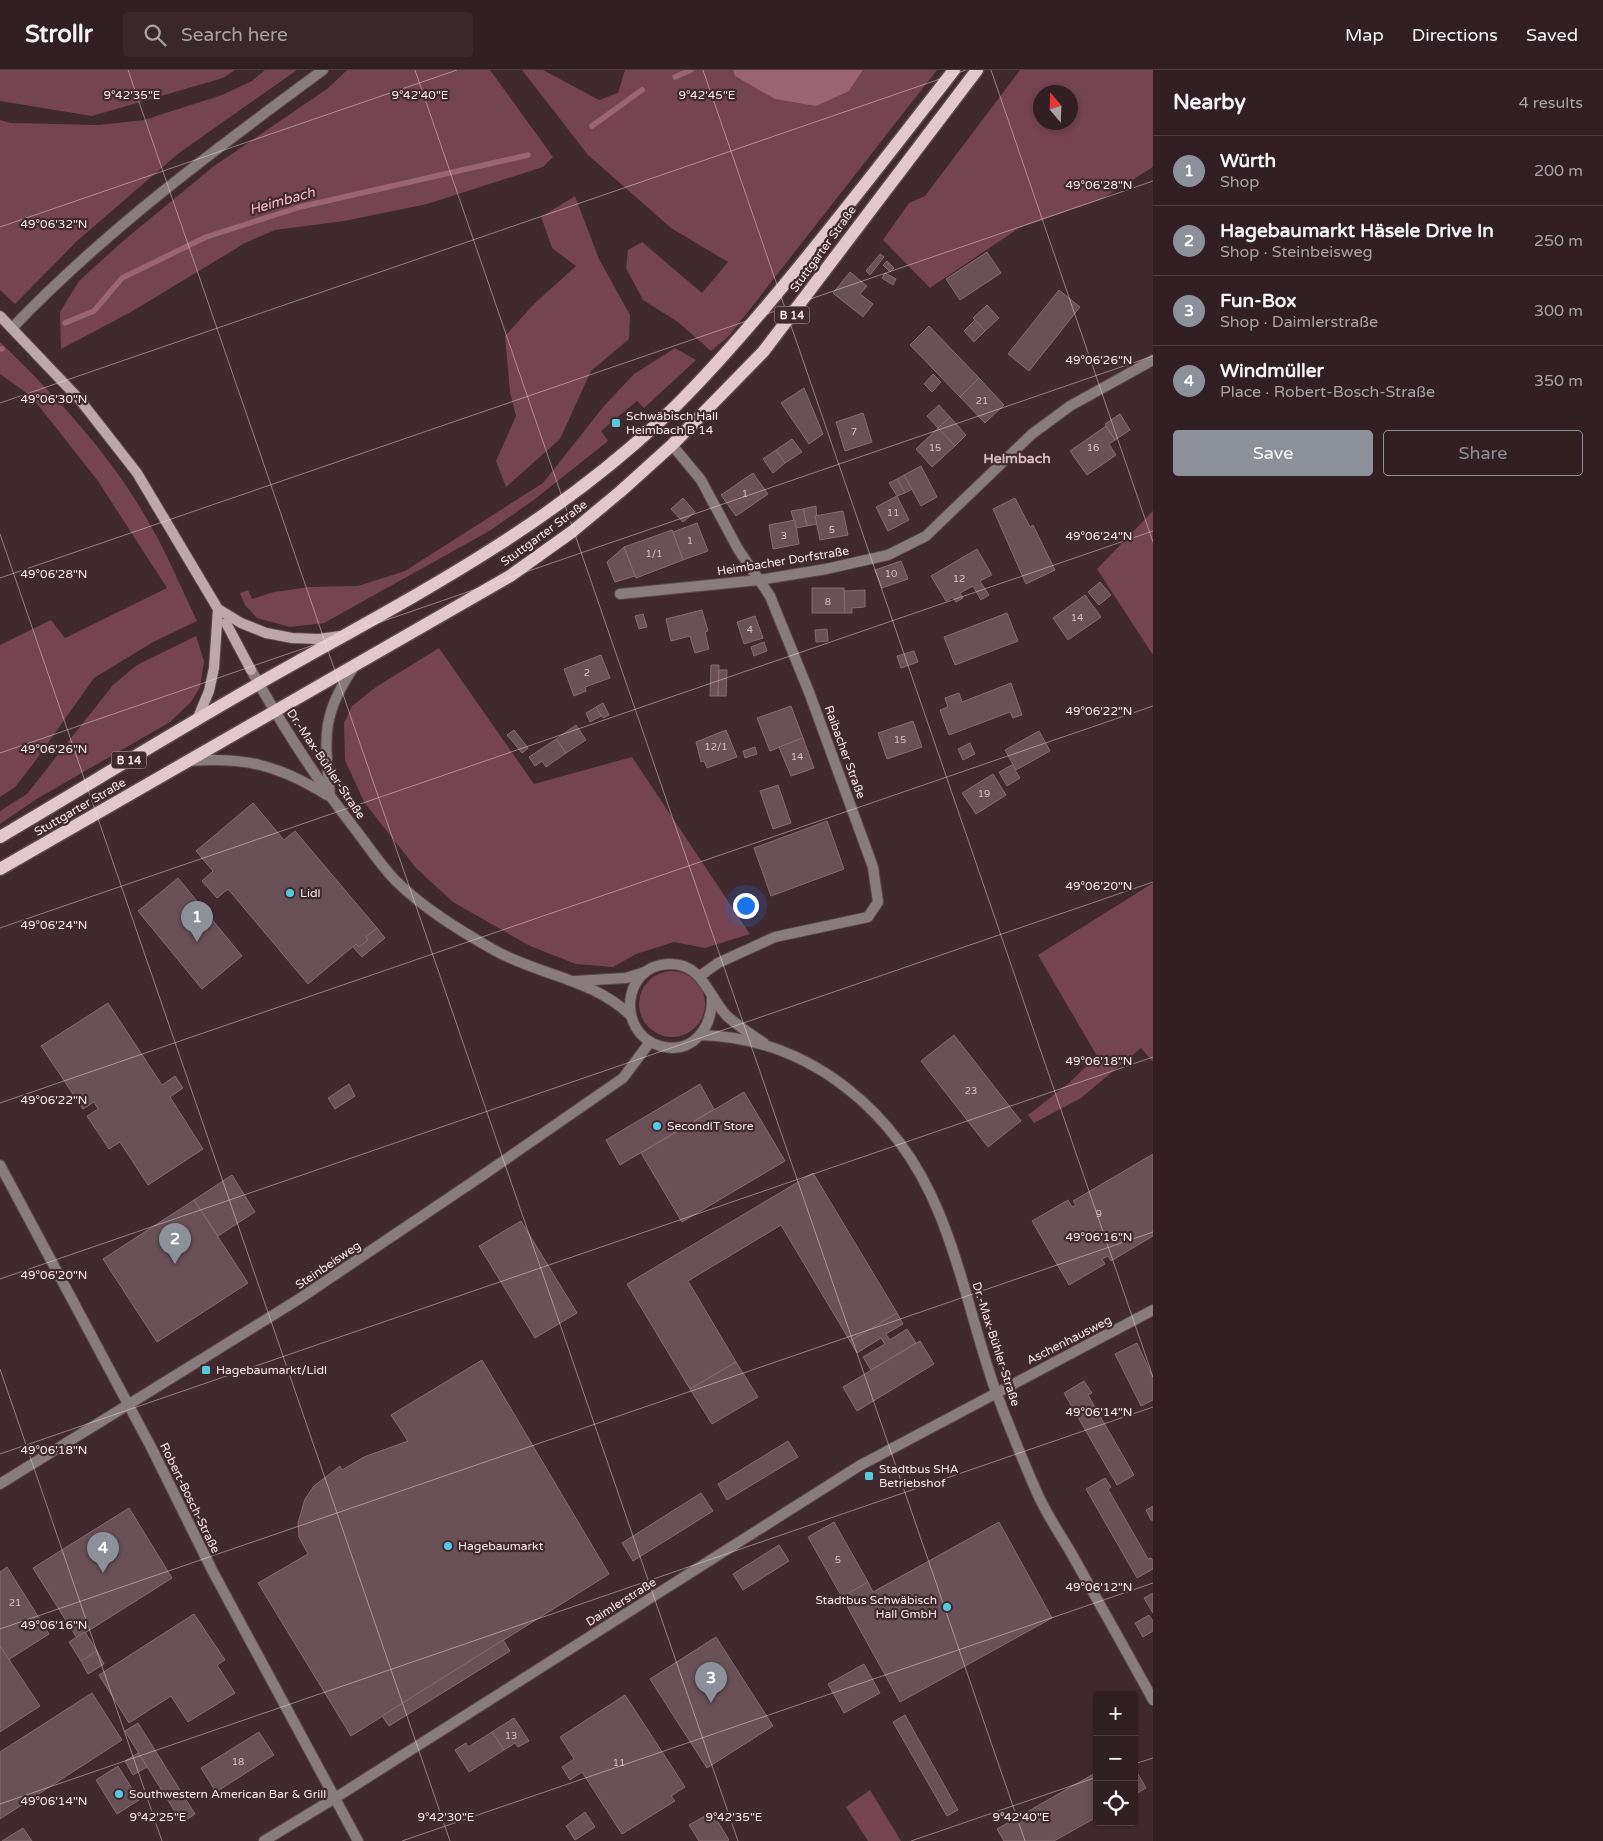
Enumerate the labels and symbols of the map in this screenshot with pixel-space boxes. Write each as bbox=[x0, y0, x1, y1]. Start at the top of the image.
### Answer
north arrow bbox=[1033, 85, 1078, 130]
text: 9°42'35"E bbox=[104, 88, 161, 102]
text: 9°42'40"E bbox=[392, 88, 449, 102]
text: 9°42'45"E bbox=[679, 88, 736, 102]
text: 49°06'28"N bbox=[1066, 178, 1133, 192]
water label: Heimbach bbox=[247, 183, 317, 218]
street label: Stuttgarter Straße bbox=[787, 203, 859, 295]
text: 49°06'32"N bbox=[21, 217, 88, 231]
road number: B 14 bbox=[774, 306, 810, 324]
text: 49°06'26"N bbox=[1066, 353, 1133, 367]
text: 49°06'30"N bbox=[21, 392, 88, 406]
house number: 21 bbox=[976, 395, 988, 407]
place label: Schwäbisch Hall Heimbach B 14 bbox=[626, 409, 718, 437]
marker: Schwäbisch Hall Heimbach B 14 bbox=[610, 417, 622, 429]
house number: 7 bbox=[851, 426, 857, 438]
house number: 15 bbox=[929, 442, 941, 454]
house number: 16 bbox=[1087, 442, 1099, 454]
district label: Heimbach bbox=[983, 450, 1051, 467]
house number: 1 bbox=[742, 488, 748, 500]
street label: Stuttgarter Straße bbox=[498, 497, 590, 569]
house number: 11 bbox=[887, 507, 899, 519]
house number: 5 bbox=[829, 524, 835, 536]
text: 49°06'24"N bbox=[1066, 529, 1133, 543]
house number: 3 bbox=[781, 530, 787, 542]
house number: 1 bbox=[687, 535, 693, 547]
street label: Heimbacher Dorfstraße bbox=[716, 544, 850, 578]
house number: 1/1 bbox=[646, 548, 663, 560]
text: 49°06'28"N bbox=[21, 567, 88, 581]
house number: 10 bbox=[885, 568, 897, 580]
house number: 12 bbox=[953, 573, 965, 585]
house number: 8 bbox=[825, 596, 831, 608]
house number: 14 bbox=[1071, 612, 1083, 624]
house number: 4 bbox=[747, 624, 753, 636]
house number: 2 bbox=[584, 667, 590, 679]
street label: Raibacher Straße bbox=[822, 704, 868, 801]
text: 49°06'22"N bbox=[1066, 704, 1133, 718]
street label: Dr.-Max-Bühler-Straße bbox=[284, 706, 368, 822]
house number: 15 bbox=[894, 734, 906, 746]
house number: 12/1 bbox=[704, 741, 728, 753]
text: 49°06'26"N bbox=[21, 742, 88, 756]
house number: 14 bbox=[791, 751, 803, 763]
road number: B 14 bbox=[112, 752, 146, 768]
street label: Stuttgarter Straße bbox=[32, 775, 128, 839]
house number: 19 bbox=[978, 788, 990, 800]
text: 49°06'20"N bbox=[1066, 879, 1133, 893]
place label: Lidl bbox=[300, 886, 320, 900]
marker: Lidl bbox=[284, 887, 296, 899]
your location bbox=[733, 893, 759, 919]
pin: 1 bbox=[181, 901, 213, 942]
text: 49°06'24"N bbox=[21, 918, 88, 932]
text: 49°06'18"N bbox=[1066, 1054, 1133, 1068]
house number: 23 bbox=[965, 1085, 977, 1097]
text: 49°06'22"N bbox=[21, 1093, 88, 1107]
place label: SecondIT Store bbox=[667, 1119, 754, 1133]
marker: SecondIT Store bbox=[651, 1120, 663, 1132]
house number: 9 bbox=[1096, 1208, 1102, 1220]
pin: 2 bbox=[159, 1223, 191, 1264]
text: 49°06'16"N bbox=[1066, 1230, 1133, 1244]
street label: Steinbeisweg bbox=[293, 1238, 363, 1292]
text: 49°06'20"N bbox=[21, 1268, 88, 1282]
street label: Dr.-Max-Bühler-Straße bbox=[969, 1280, 1023, 1408]
street label: Aschenhausweg bbox=[1024, 1313, 1114, 1367]
place label: Hagebaumarkt/Lidl bbox=[216, 1363, 327, 1377]
marker: Hagebaumarkt/Lidl bbox=[200, 1364, 212, 1376]
text: 49°06'14"N bbox=[1066, 1405, 1133, 1419]
street label: Robert-Bosch-Straße bbox=[157, 1441, 223, 1556]
text: 49°06'18"N bbox=[21, 1443, 88, 1457]
place label: Stadtbus SHA Betriebshof bbox=[879, 1462, 959, 1490]
marker: Stadtbus SHA Betriebshof bbox=[863, 1470, 875, 1482]
pin: 4 bbox=[87, 1532, 119, 1573]
place label: Hagebaumarkt bbox=[458, 1539, 544, 1553]
marker: Hagebaumarkt bbox=[442, 1540, 454, 1552]
house number: 5 bbox=[835, 1554, 841, 1566]
street label: Daimlerstraße bbox=[583, 1575, 659, 1629]
text: 49°06'12"N bbox=[1066, 1580, 1133, 1594]
place label: Stadtbus Schwäbisch Hall GmbH bbox=[815, 1593, 937, 1621]
house number: 21 bbox=[9, 1597, 21, 1609]
marker: Stadtbus Schwäbisch Hall GmbH bbox=[941, 1601, 953, 1613]
text: 49°06'16"N bbox=[21, 1618, 88, 1632]
pin: 3 bbox=[695, 1662, 727, 1703]
house number: 13 bbox=[505, 1730, 517, 1742]
house number: 18 bbox=[232, 1756, 244, 1768]
house number: 11 bbox=[613, 1757, 625, 1769]
place label: Southwestern American Bar & Grill bbox=[129, 1787, 326, 1801]
marker: Southwestern American Bar & Grill bbox=[113, 1788, 125, 1800]
text: 49°06'14"N bbox=[21, 1794, 88, 1808]
text: 9°42'25"E bbox=[130, 1810, 187, 1824]
text: 9°42'30"E bbox=[418, 1810, 475, 1824]
text: 9°42'35"E bbox=[706, 1810, 763, 1824]
text: 9°42'40"E bbox=[993, 1810, 1050, 1824]

